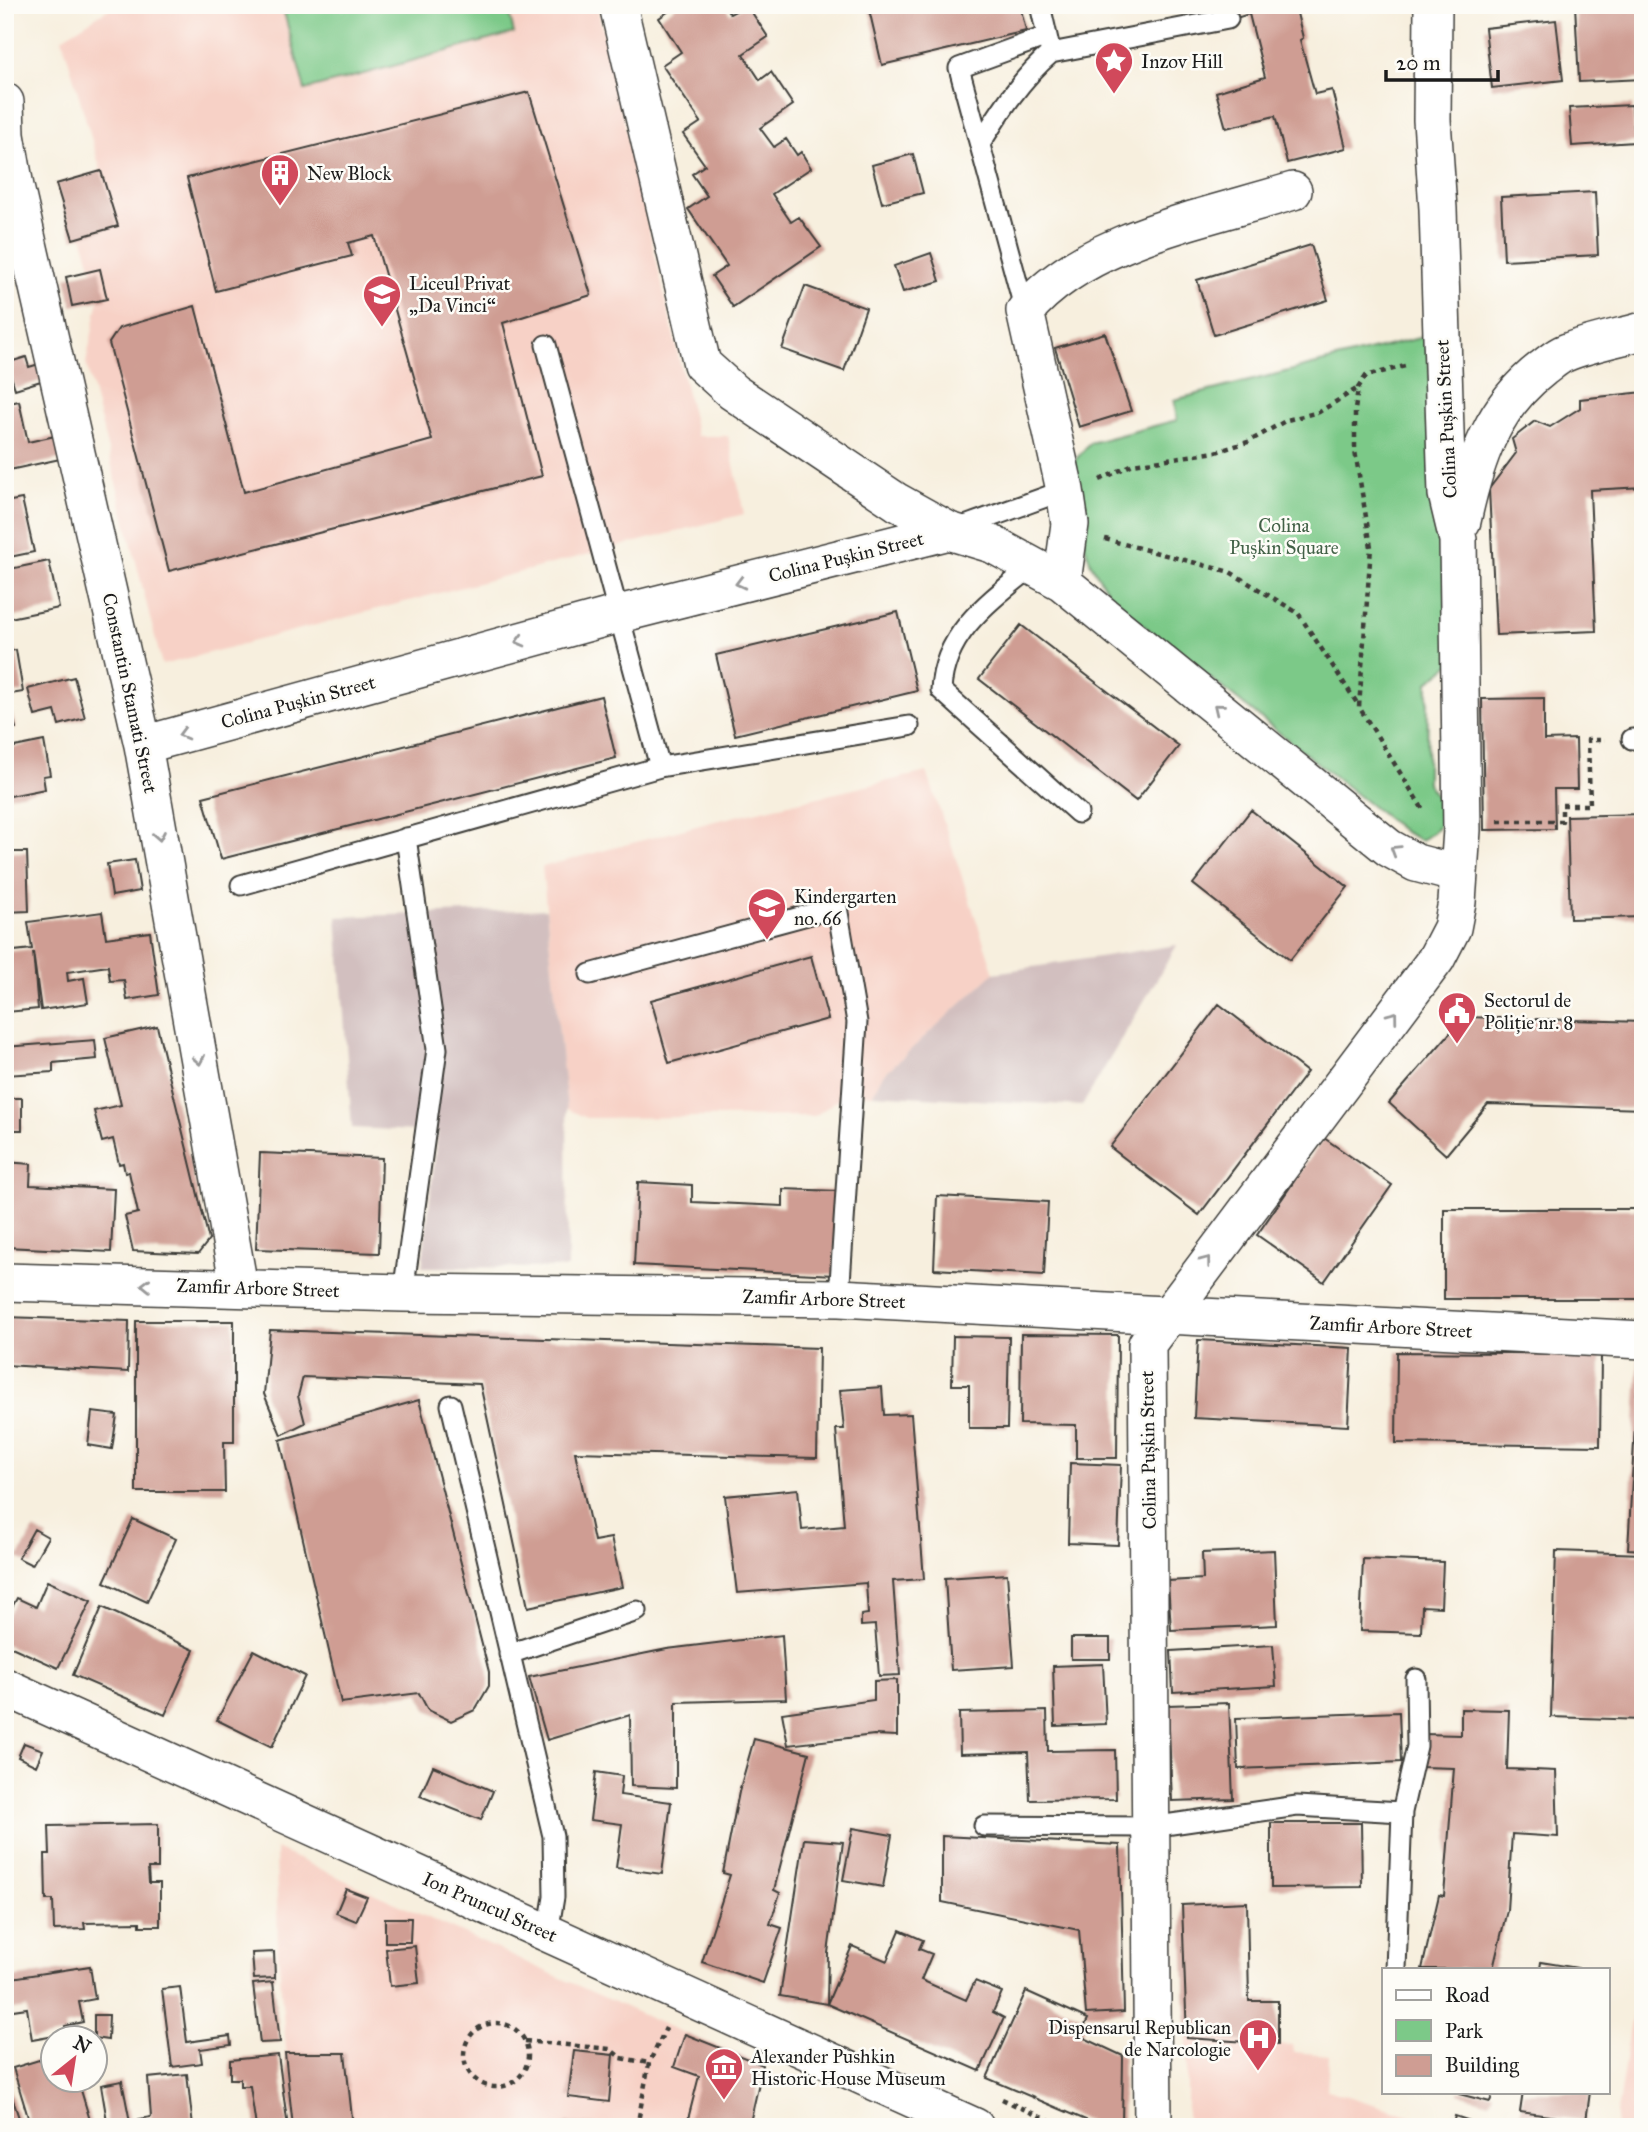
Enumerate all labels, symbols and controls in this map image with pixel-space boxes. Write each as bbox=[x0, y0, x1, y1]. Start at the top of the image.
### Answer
scale bar bbox=[1386, 38, 1498, 82]
place icon: Inzov Hill bbox=[1093, 40, 1135, 95]
place label: Inzov Hill bbox=[1141, 50, 1224, 73]
text: 20 m bbox=[1396, 50, 1441, 76]
building icon: New Block bbox=[259, 152, 301, 207]
place label: New Block bbox=[307, 162, 392, 185]
place label: Liceul Privat „Da Vinci“ bbox=[409, 272, 510, 317]
school or university icon: Liceul Privat „Da Vinci“ bbox=[361, 273, 403, 328]
street label: Colina Pușkin Street bbox=[1430, 339, 1462, 499]
park label: Colina Pușkin Square bbox=[1229, 514, 1339, 560]
street label: Colina Pușkin Street bbox=[766, 527, 926, 587]
one-way arrow bbox=[735, 575, 747, 589]
street label: Constantin Stamati Street bbox=[98, 591, 163, 795]
one-way arrow bbox=[515, 633, 527, 647]
street label: Colina Pușkin Street bbox=[218, 670, 378, 734]
one-way arrow bbox=[1213, 704, 1226, 716]
one-way arrow bbox=[177, 726, 189, 740]
one-way arrow bbox=[151, 830, 166, 842]
one-way arrow bbox=[1390, 846, 1403, 859]
place label: Kindergarten no. 66 bbox=[794, 885, 897, 930]
school or university icon: Kindergarten no. 66 bbox=[746, 886, 788, 941]
place label: Sectorul de Poliție nr. 8 bbox=[1484, 989, 1573, 1034]
public building icon: Sectorul de Poliție nr. 8 bbox=[1436, 990, 1478, 1045]
one-way arrow bbox=[1385, 1011, 1398, 1023]
one-way arrow bbox=[191, 1054, 206, 1066]
one-way arrow bbox=[1198, 1257, 1211, 1269]
street label: Zamfir Arbore Street bbox=[176, 1274, 340, 1302]
one-way arrow bbox=[140, 1277, 151, 1292]
street label: Zamfir Arbore Street bbox=[742, 1285, 906, 1313]
street label: Zamfir Arbore Street bbox=[1309, 1311, 1473, 1343]
street label: Colina Pușkin Street bbox=[1135, 1370, 1161, 1530]
street label: Ion Pruncul Street bbox=[419, 1867, 561, 1947]
legend bbox=[1382, 1968, 1610, 2094]
text: Road bbox=[1445, 1982, 1490, 2008]
place label: Dispensarul Republican de Narcologie bbox=[1048, 2016, 1231, 2062]
hospital icon: Dispensarul Republican de Narcologie bbox=[1237, 2017, 1279, 2072]
text: Park bbox=[1445, 2018, 1483, 2044]
north arrow bbox=[38, 2024, 108, 2094]
text: N bbox=[70, 2031, 95, 2059]
place label: Alexander Pushkin Historic House Museum bbox=[750, 2045, 946, 2090]
museum icon: Alexander Pushkin Historic House Museum bbox=[703, 2046, 745, 2101]
text: Building bbox=[1445, 2052, 1519, 2078]

